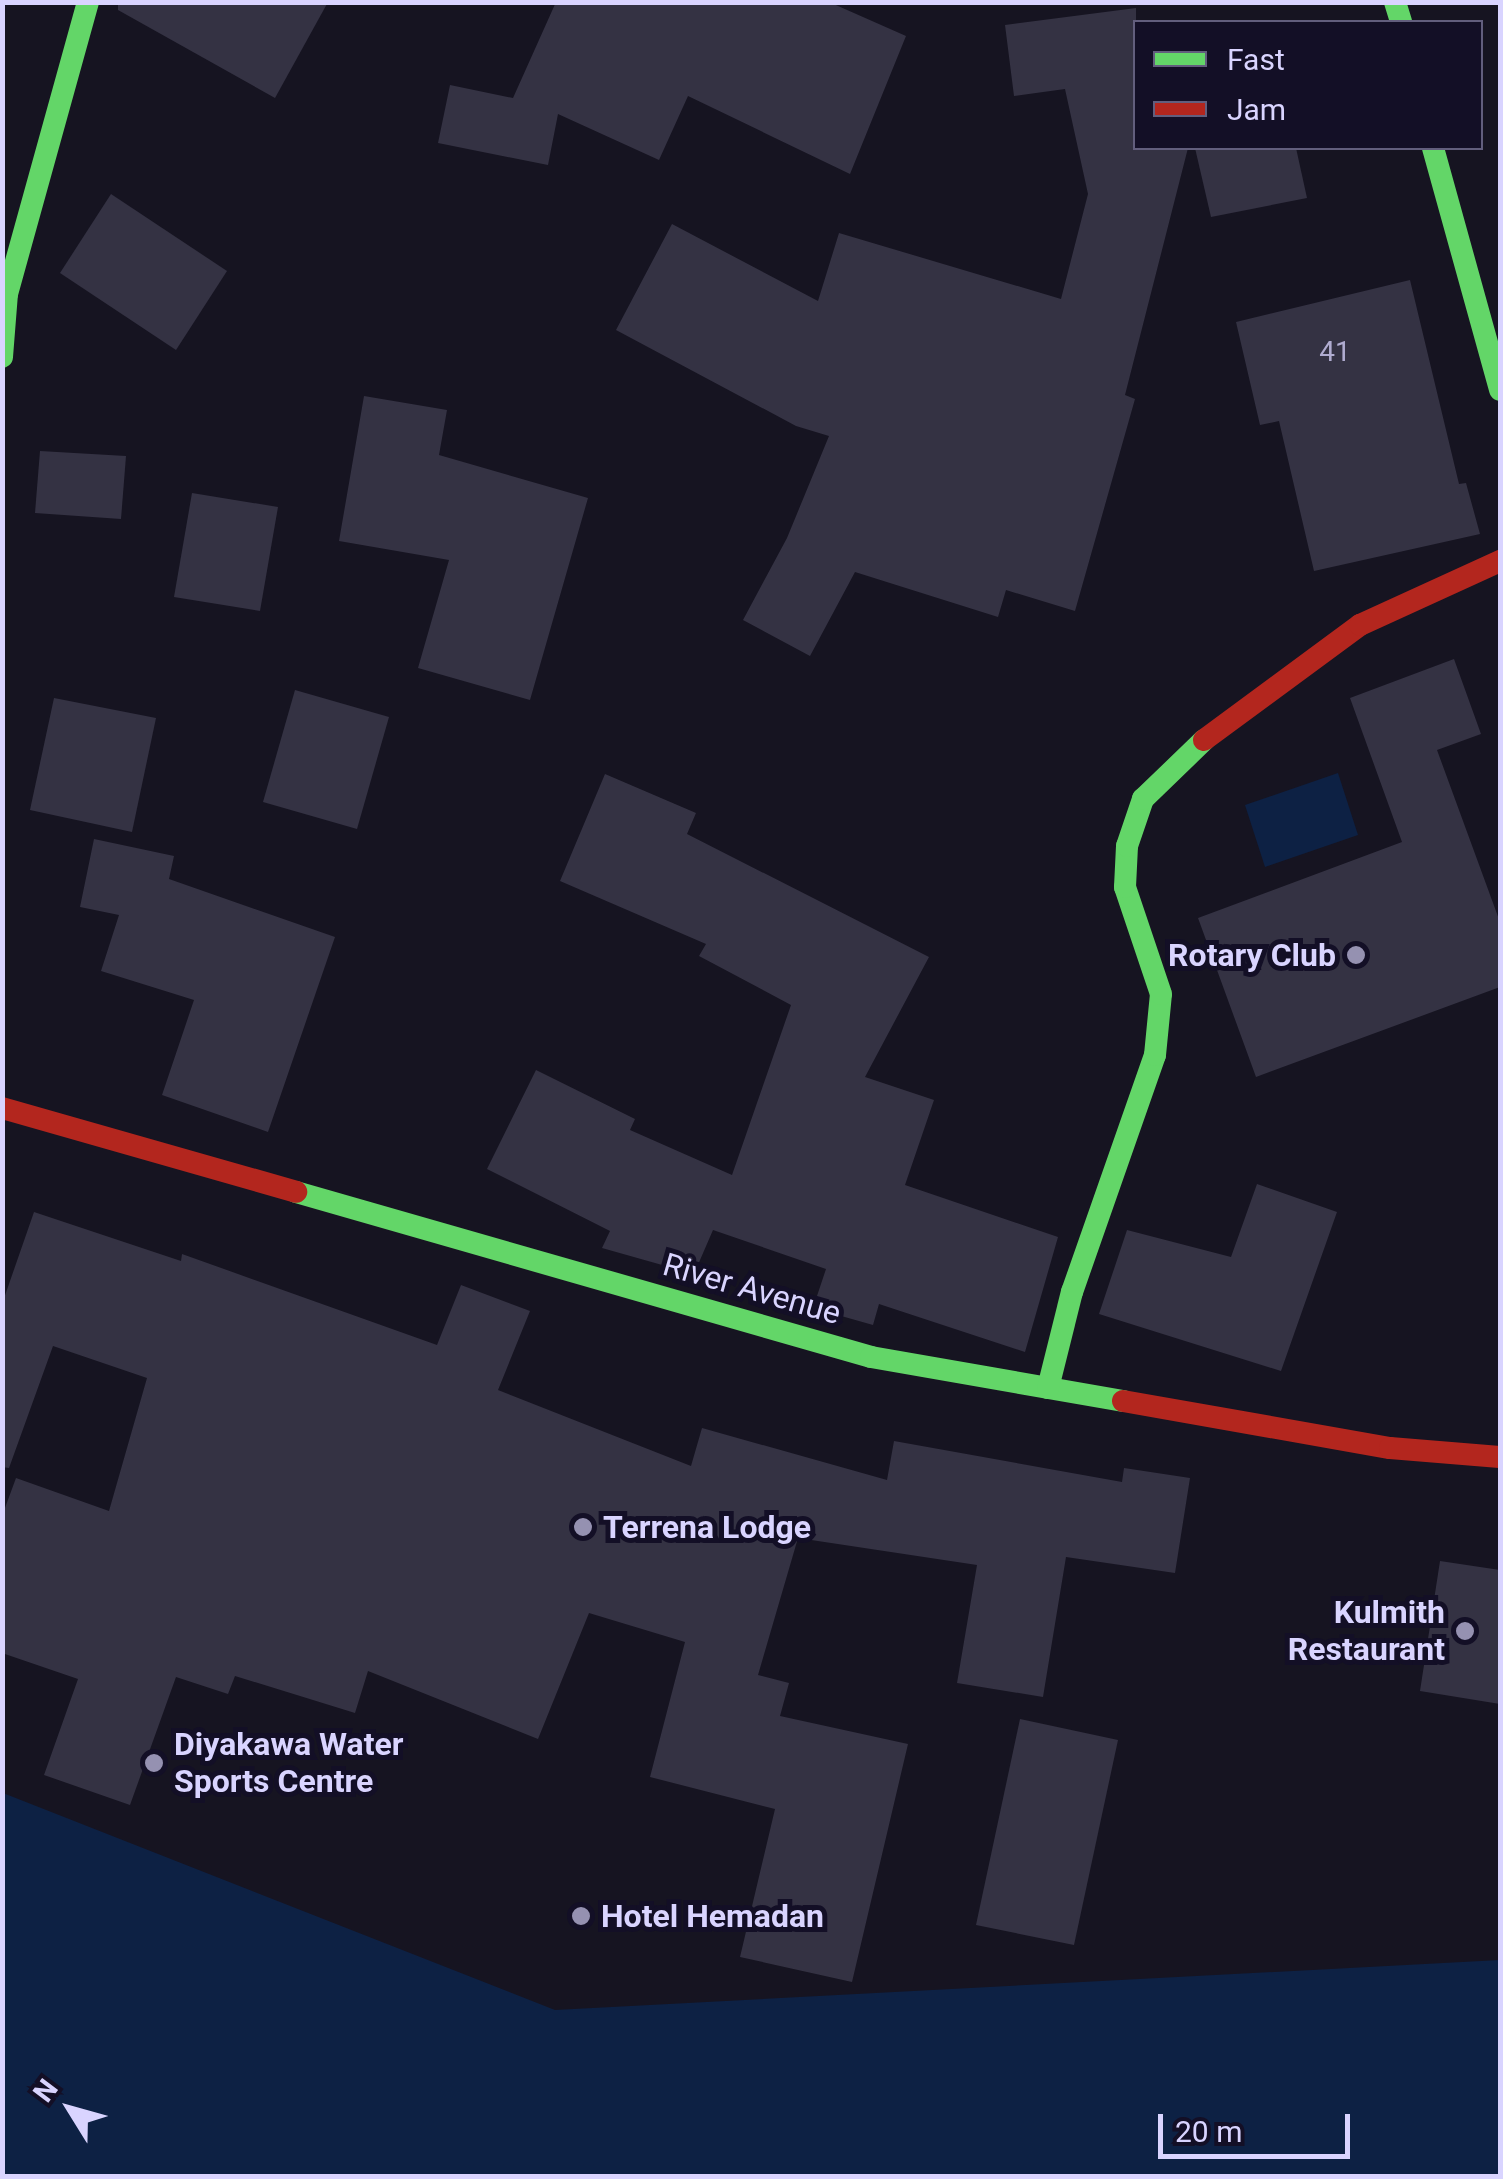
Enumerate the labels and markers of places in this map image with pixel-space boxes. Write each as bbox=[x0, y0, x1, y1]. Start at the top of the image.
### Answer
place label: Rotary Club bbox=[1168, 936, 1336, 974]
marker: Rotary Club bbox=[1345, 944, 1367, 966]
place label: Terrena Lodge bbox=[603, 1508, 811, 1546]
marker: Terrena Lodge bbox=[572, 1516, 594, 1538]
place label: Kulmith Restaurant bbox=[1288, 1594, 1445, 1669]
marker: Kulmith Restaurant bbox=[1454, 1620, 1476, 1642]
place label: Diyakawa Water Sports Centre bbox=[174, 1726, 404, 1801]
marker: Diyakawa Water Sports Centre bbox=[143, 1752, 165, 1774]
place label: Hotel Hemadan bbox=[601, 1897, 824, 1935]
marker: Hotel Hemadan bbox=[570, 1905, 592, 1927]

